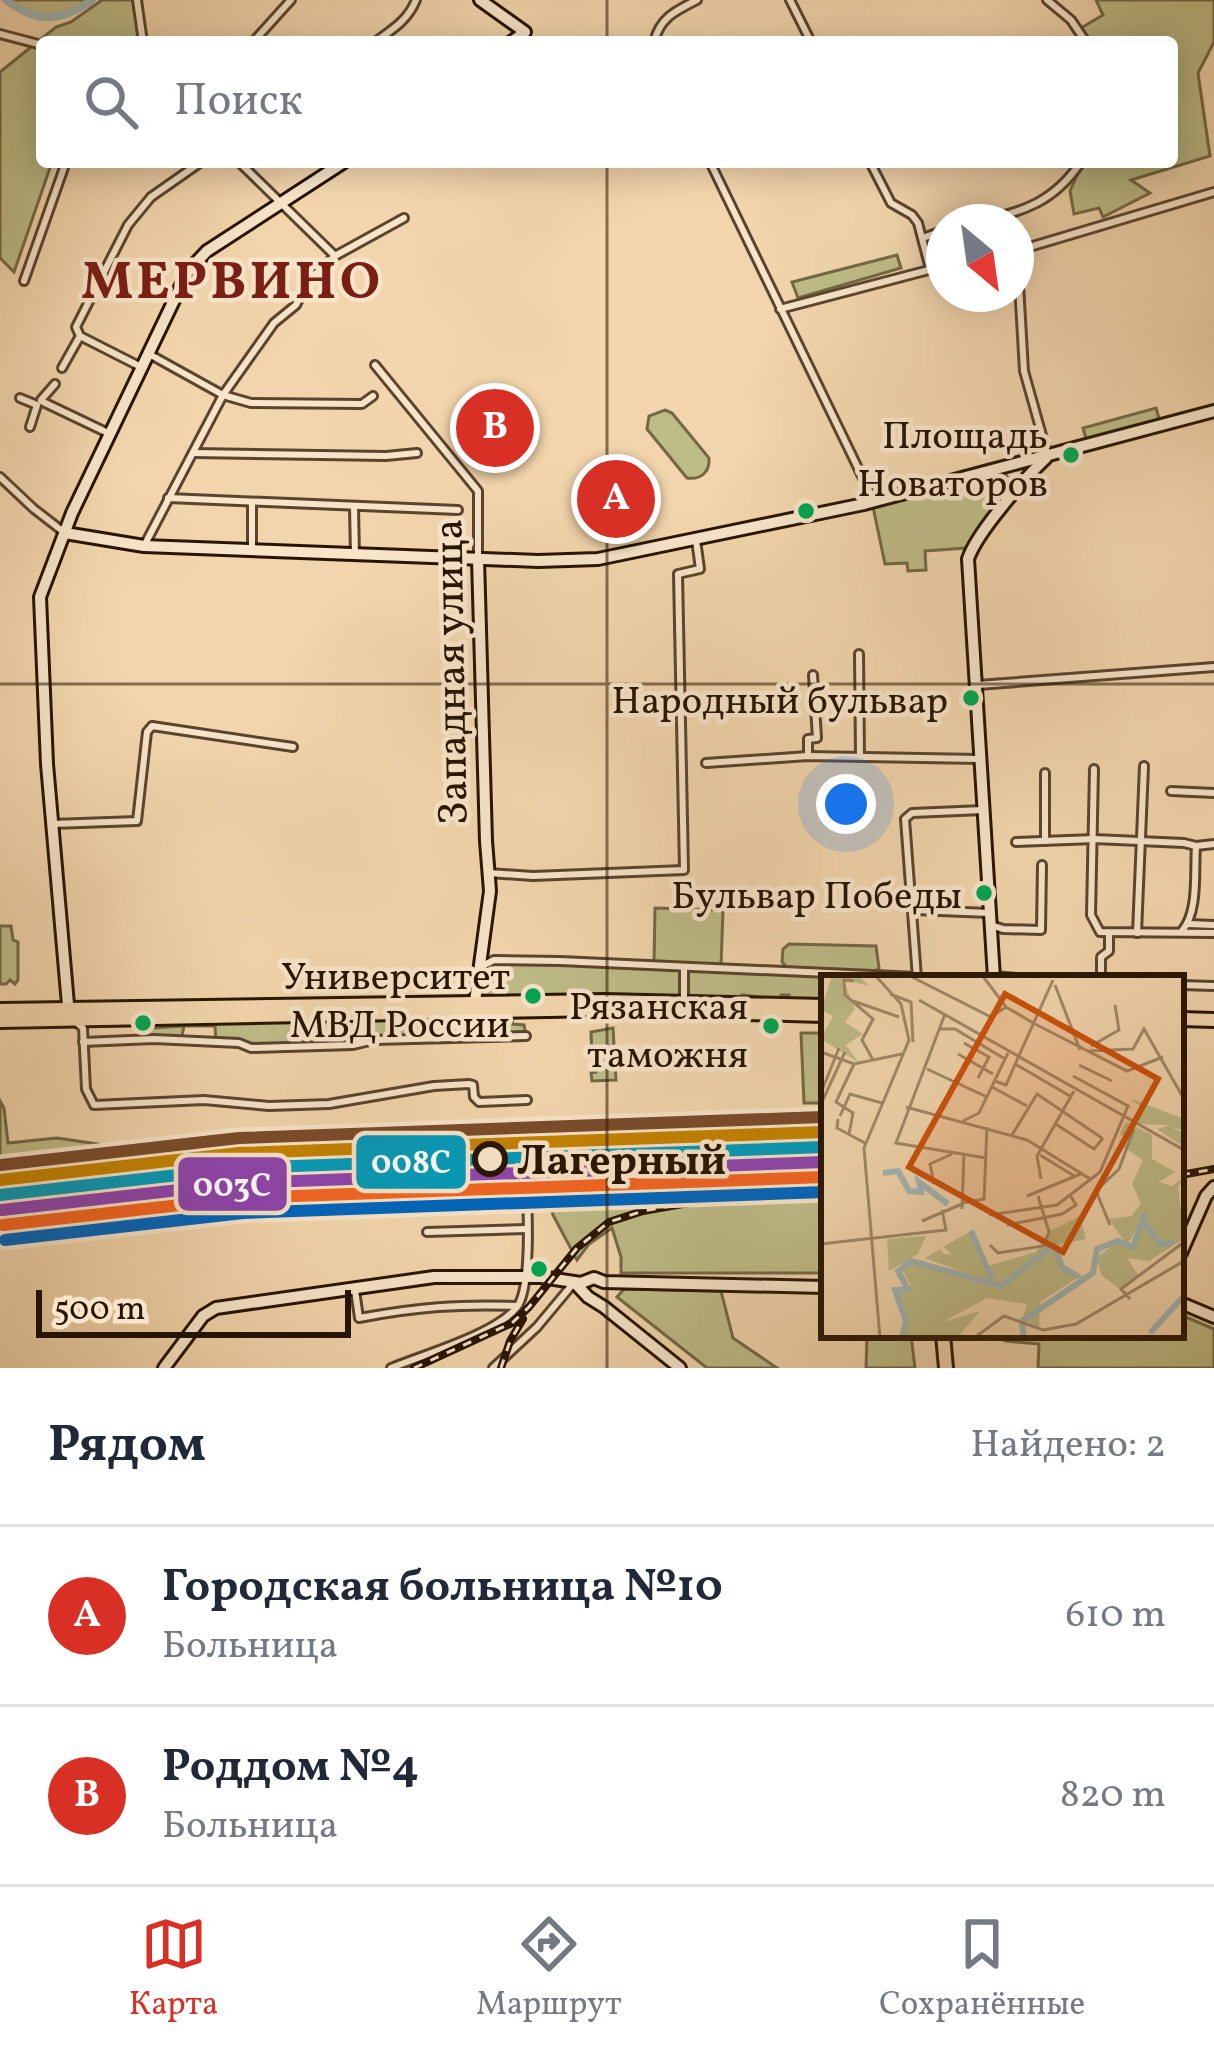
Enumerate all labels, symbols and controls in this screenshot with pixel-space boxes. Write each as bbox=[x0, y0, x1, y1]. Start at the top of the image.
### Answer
search box bbox=[36, 36, 1178, 168]
icon: search bbox=[78, 69, 144, 135]
text: Поиск bbox=[174, 71, 303, 134]
north arrow bbox=[926, 204, 1034, 312]
district label: МЕРВИНО bbox=[81, 247, 383, 322]
pin: B bbox=[456, 383, 534, 473]
place label: Площадь Новаторов bbox=[857, 411, 1048, 513]
marker: Площадь Новаторов bbox=[1060, 444, 1082, 466]
pin: A bbox=[577, 454, 655, 544]
unlabelled marker bbox=[795, 500, 817, 522]
street label: Западная улица bbox=[421, 518, 486, 826]
place label: Народный бульвар bbox=[612, 676, 948, 730]
marker: Народный бульвар bbox=[960, 687, 982, 709]
your location bbox=[816, 774, 876, 834]
place label: Бульвар Победы bbox=[671, 871, 962, 925]
marker: Бульвар Победы bbox=[973, 882, 995, 904]
place label: Университет МВД России bbox=[281, 952, 510, 1054]
inset map bbox=[821, 975, 1184, 1338]
place label: Рязанская таможня bbox=[569, 982, 748, 1084]
marker: Университет МВД России bbox=[522, 985, 544, 1007]
unlabelled marker bbox=[132, 1012, 154, 1034]
marker: Рязанская таможня bbox=[760, 1015, 782, 1037]
line badge: 008С bbox=[354, 1133, 468, 1191]
place label: Лагерный bbox=[517, 1134, 726, 1193]
text: 008С bbox=[371, 1142, 451, 1188]
marker: Лагерный bbox=[474, 1143, 506, 1175]
line badge: 003С bbox=[176, 1155, 289, 1213]
text: 003С bbox=[193, 1165, 271, 1211]
unlabelled marker bbox=[528, 1258, 550, 1280]
scale bar bbox=[36, 1284, 351, 1337]
text: 500 m bbox=[54, 1288, 145, 1334]
text: Рядом bbox=[48, 1411, 206, 1482]
text: Найдено: 2 bbox=[970, 1419, 1166, 1473]
text: Городская больница №10 bbox=[162, 1557, 723, 1620]
text: A bbox=[73, 1589, 101, 1643]
text: 610 m bbox=[1065, 1589, 1166, 1643]
text: Больница bbox=[162, 1620, 338, 1674]
text: Роддом №4 bbox=[162, 1737, 419, 1800]
text: B bbox=[74, 1769, 100, 1823]
text: 820 m bbox=[1060, 1769, 1166, 1823]
text: Больница bbox=[162, 1800, 338, 1854]
tab: Карта bbox=[129, 1911, 218, 2029]
tab: Маршрут bbox=[476, 1911, 622, 2029]
tab: Сохранённые bbox=[879, 1911, 1085, 2029]

